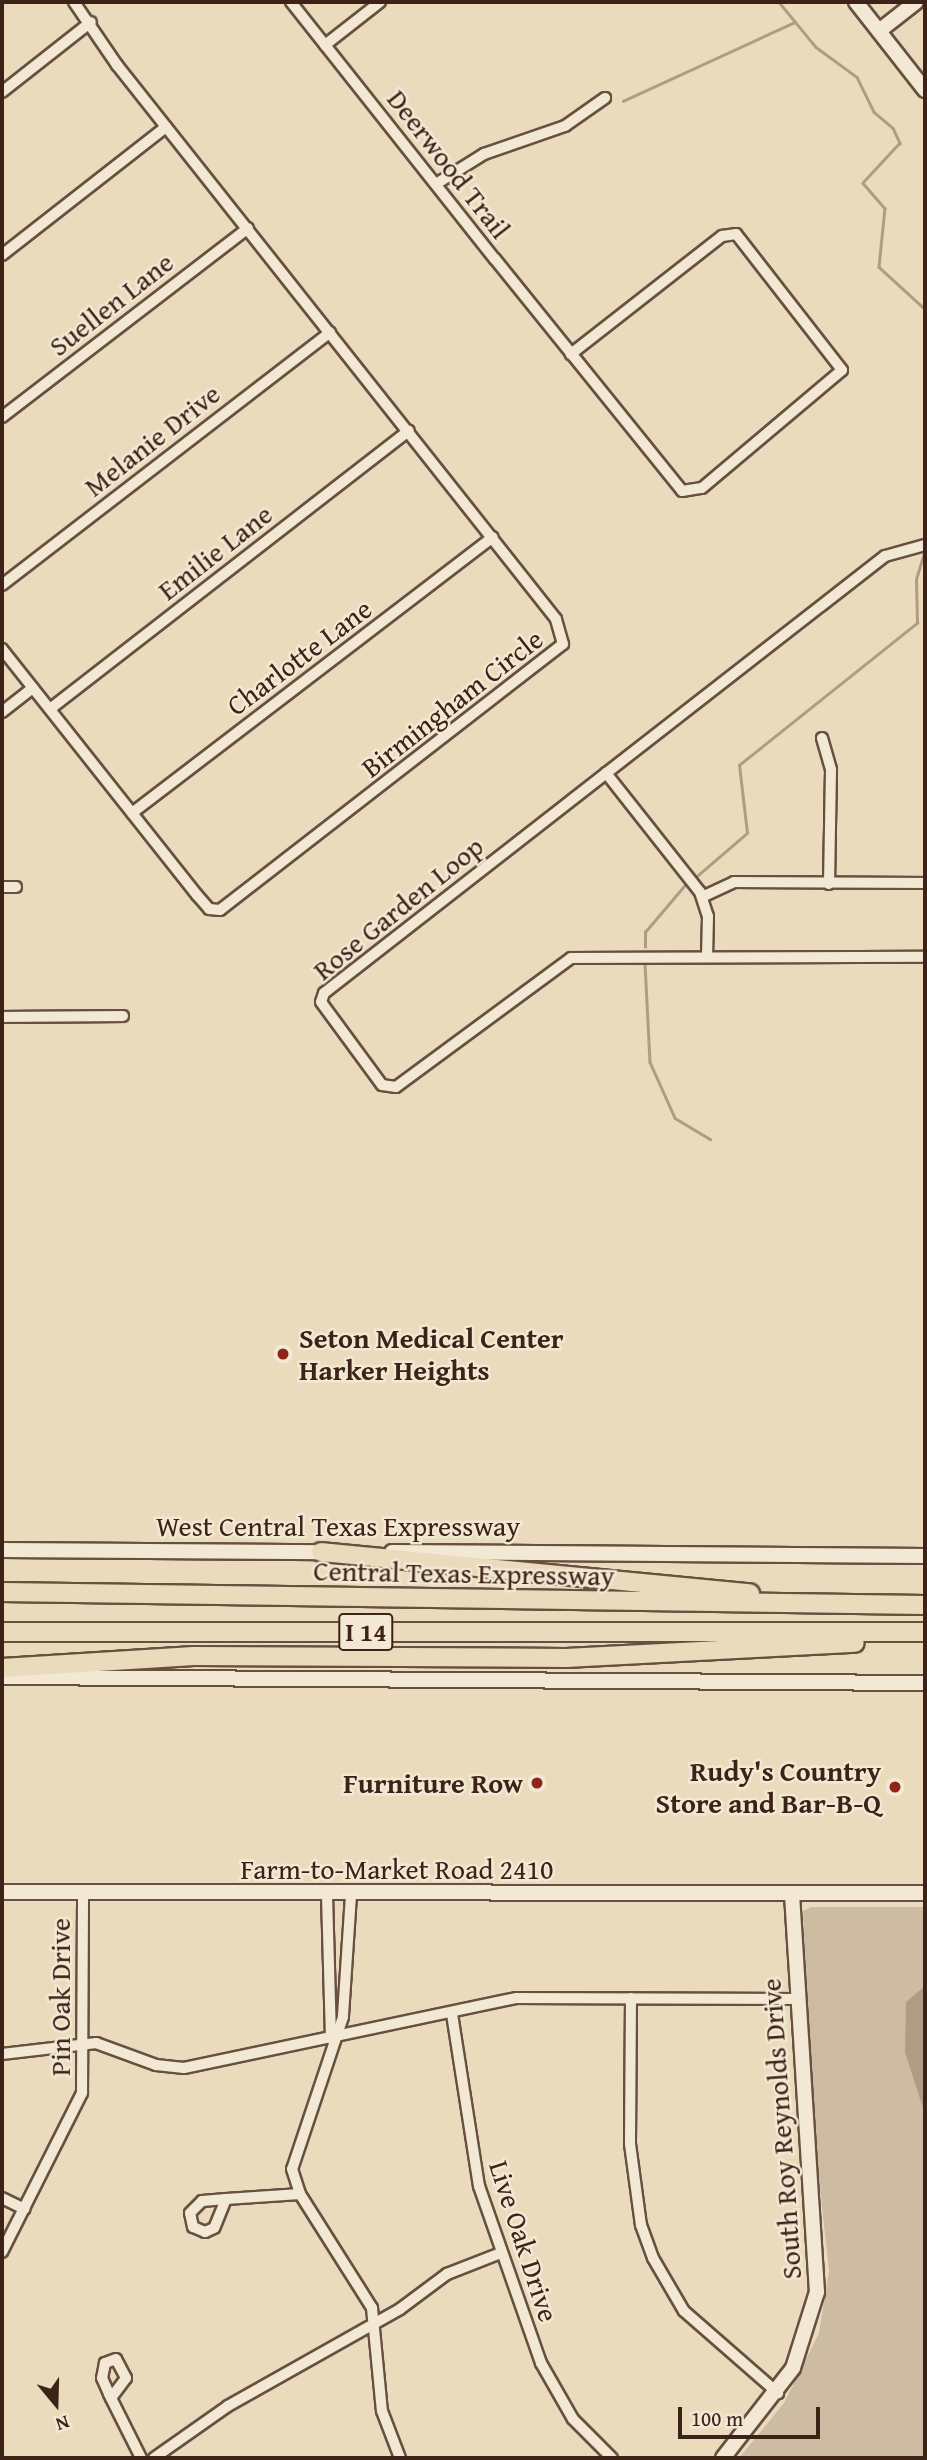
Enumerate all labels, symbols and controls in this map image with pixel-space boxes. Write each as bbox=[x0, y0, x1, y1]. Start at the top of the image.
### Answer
street label: Deerwood Trail bbox=[380, 83, 518, 245]
street label: Suellen Lane bbox=[42, 245, 180, 363]
street label: Melanie Drive bbox=[77, 377, 227, 503]
street label: Emilie Lane bbox=[151, 497, 279, 607]
street label: Charlotte Lane bbox=[220, 592, 378, 722]
street label: Birmingham Circle bbox=[355, 622, 549, 784]
street label: Rose Garden Loop bbox=[306, 829, 490, 987]
place label: Seton Medical Center Harker Heights bbox=[299, 1321, 564, 1387]
marker: Seton Medical Center Harker Heights bbox=[273, 1344, 293, 1364]
street label: West Central Texas Expressway bbox=[156, 1509, 520, 1543]
street label: Central Texas Expressway bbox=[313, 1554, 615, 1592]
road number: I 14 bbox=[338, 1610, 394, 1654]
place label: Rudy's Country Store and Bar-B-Q bbox=[656, 1754, 881, 1820]
place label: Furniture Row bbox=[343, 1766, 523, 1800]
marker: Furniture Row bbox=[529, 1775, 545, 1791]
marker: Rudy's Country Store and Bar-B-Q bbox=[887, 1779, 903, 1795]
street label: Farm-to-Market Road 2410 bbox=[241, 1852, 553, 1886]
street label: Pin Oak Drive bbox=[43, 1918, 77, 2076]
street label: South Roy Reynolds Drive bbox=[754, 1977, 808, 2281]
street label: Live Oak Drive bbox=[482, 2156, 566, 2326]
north arrow bbox=[21, 2369, 91, 2439]
scale bar bbox=[682, 2394, 824, 2438]
text: 100 m bbox=[691, 2403, 743, 2434]
text: N bbox=[52, 2409, 73, 2439]

